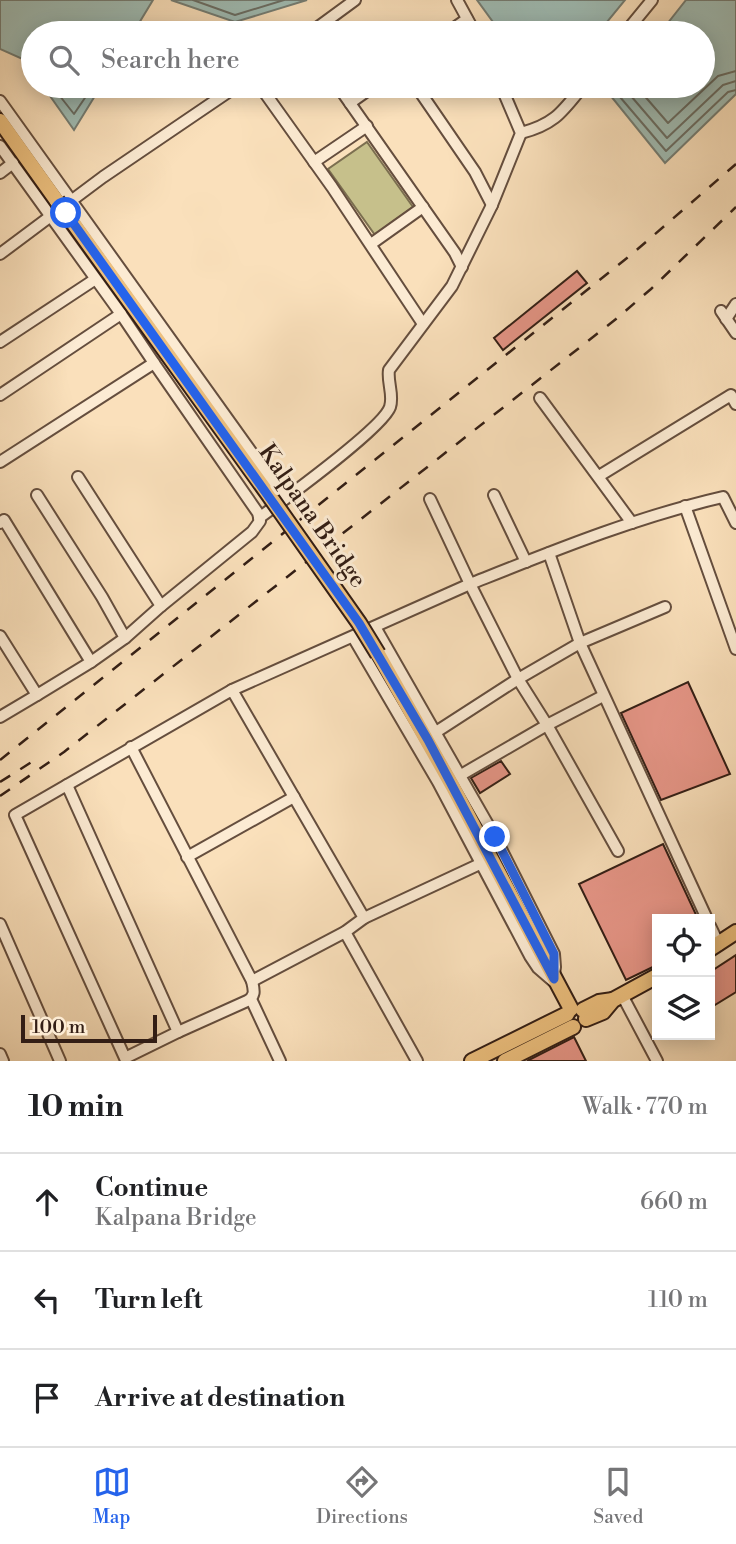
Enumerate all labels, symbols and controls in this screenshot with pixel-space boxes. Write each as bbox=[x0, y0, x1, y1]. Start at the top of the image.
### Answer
search box bbox=[21, 21, 715, 98]
icon: search bbox=[45, 41, 83, 79]
text: Search here bbox=[101, 44, 240, 76]
route start bbox=[50, 197, 81, 228]
street label: Kalpana Bridge bbox=[251, 438, 373, 594]
route end bbox=[479, 821, 510, 852]
map controls bbox=[652, 914, 715, 1040]
button: locate bbox=[652, 914, 715, 977]
button: layers bbox=[652, 977, 715, 1040]
scale bar bbox=[21, 1012, 158, 1044]
text: 100 m bbox=[32, 1015, 85, 1039]
text: 10 min bbox=[28, 1088, 123, 1126]
text: Walk · 770 m bbox=[582, 1093, 708, 1121]
text: Continue bbox=[95, 1172, 208, 1204]
icon: ahead bbox=[28, 1183, 66, 1221]
text: 660 m bbox=[640, 1188, 708, 1216]
text: Kalpana Bridge bbox=[95, 1204, 257, 1232]
icon: left bbox=[28, 1281, 66, 1319]
text: Turn left bbox=[95, 1284, 203, 1316]
text: 110 m bbox=[648, 1286, 708, 1314]
icon: arrive bbox=[28, 1379, 66, 1417]
text: Arrive at destination bbox=[95, 1382, 345, 1414]
tab: Map bbox=[93, 1463, 131, 1529]
tab: Directions bbox=[316, 1463, 408, 1529]
tab: Saved bbox=[593, 1463, 643, 1529]

